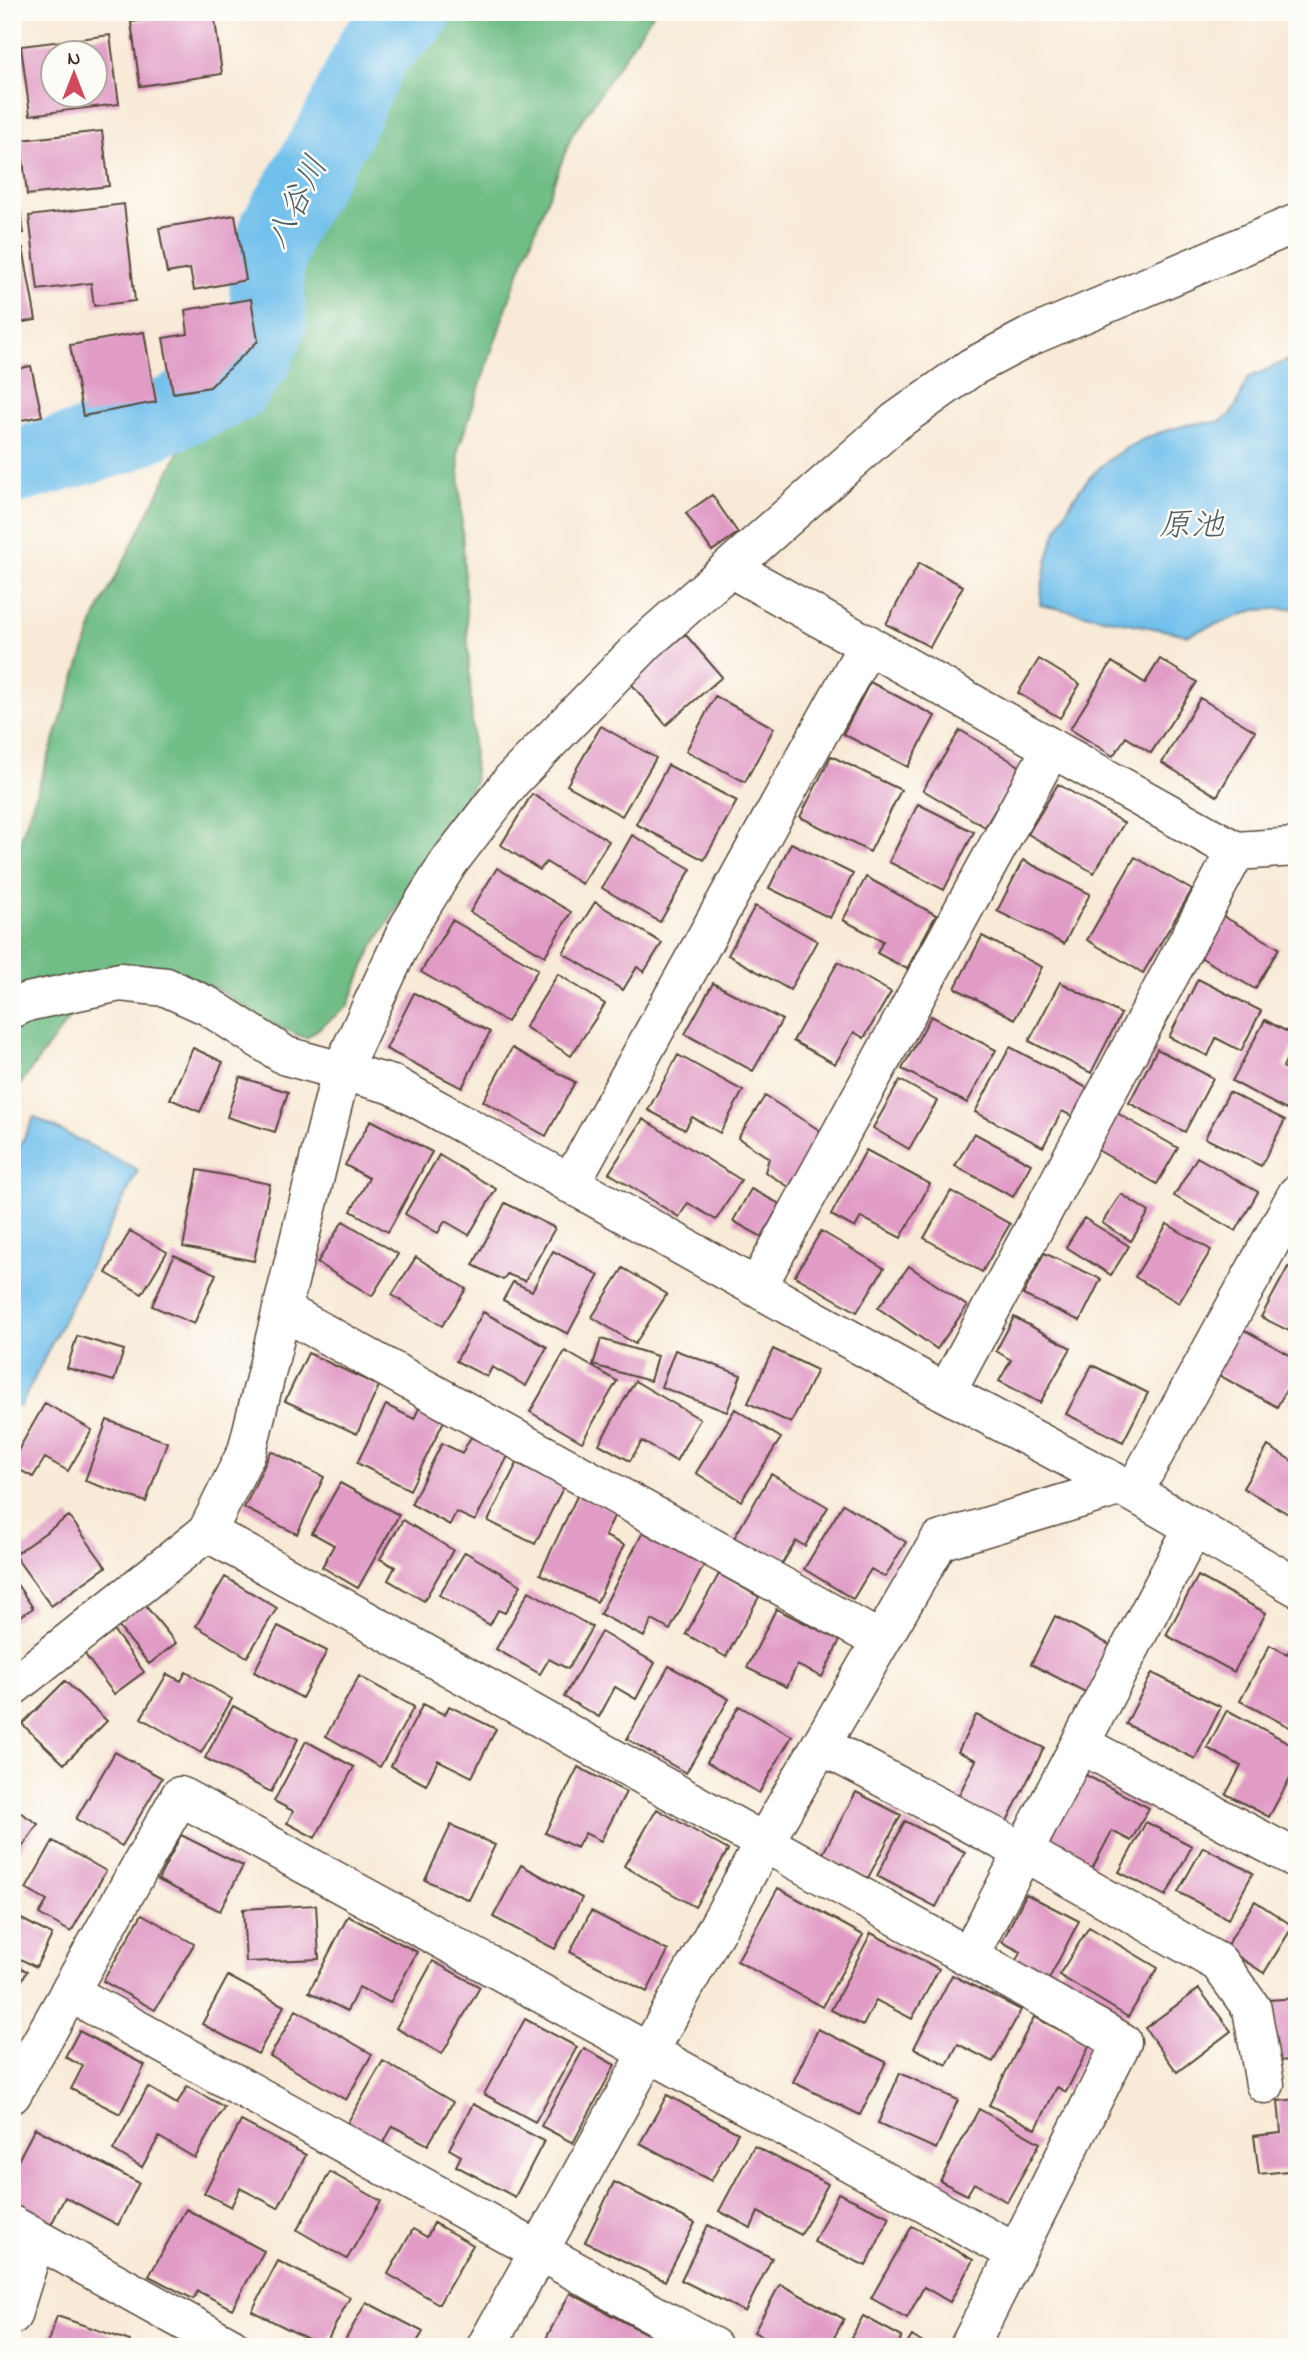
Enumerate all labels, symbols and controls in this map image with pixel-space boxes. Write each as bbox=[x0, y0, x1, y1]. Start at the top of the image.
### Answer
north arrow bbox=[38, 38, 108, 108]
text: N bbox=[68, 46, 81, 73]
water label: 八谷川 bbox=[254, 148, 342, 258]
water label: 原池 bbox=[1158, 503, 1225, 551]

